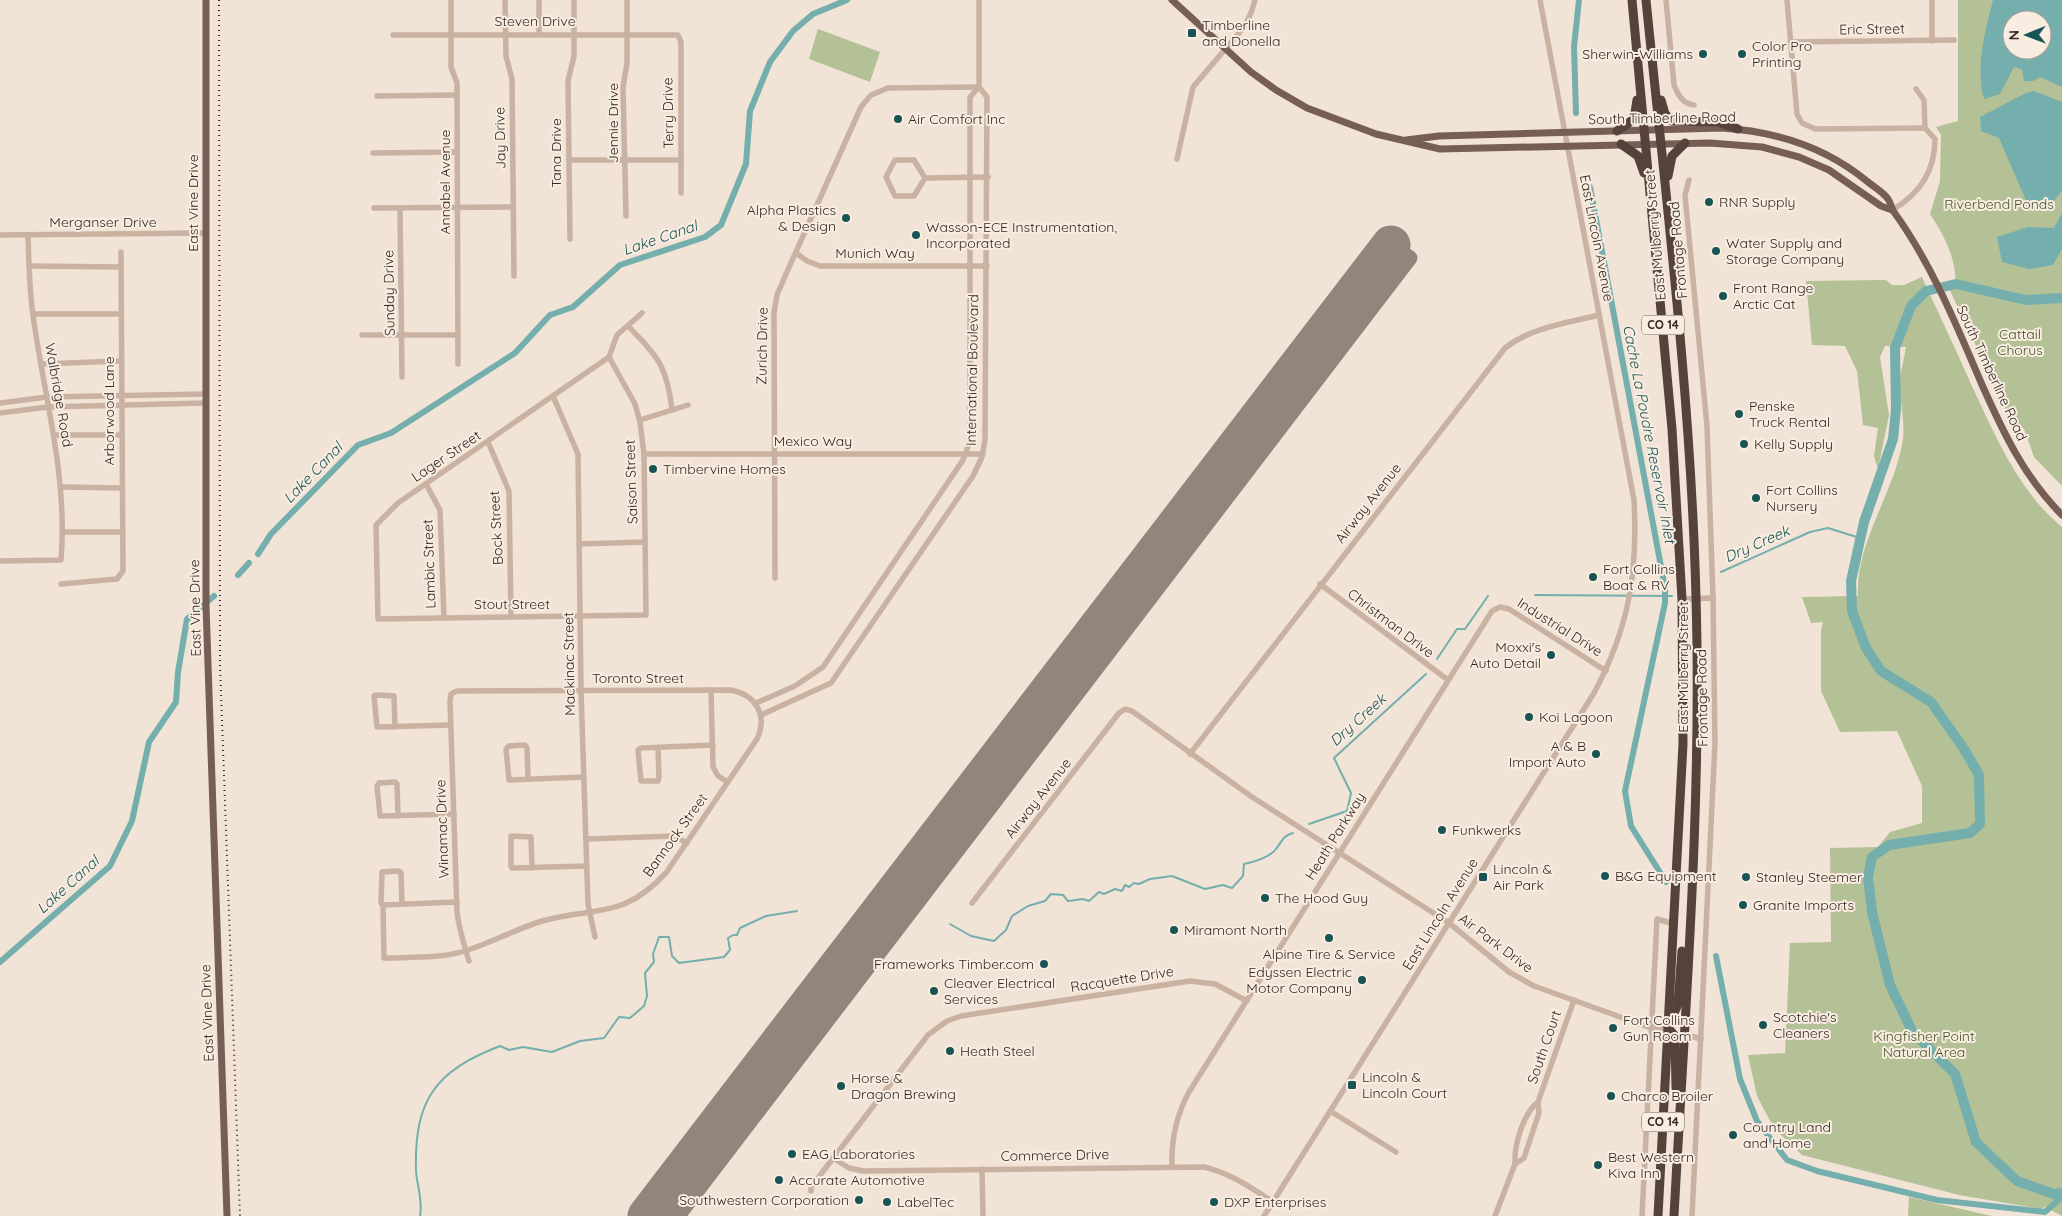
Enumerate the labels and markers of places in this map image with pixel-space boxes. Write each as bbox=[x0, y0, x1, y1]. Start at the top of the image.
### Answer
place label: Timberline and Donella bbox=[1202, 16, 1280, 50]
marker: Timberline and Donella bbox=[1186, 27, 1198, 39]
place label: Color Pro Printing bbox=[1752, 37, 1812, 71]
place label: Sherwin-Williams bbox=[1582, 45, 1693, 63]
marker: Sherwin-Williams bbox=[1697, 48, 1709, 60]
marker: Color Pro Printing bbox=[1736, 48, 1748, 60]
place label: Air Comfort Inc bbox=[908, 110, 1005, 128]
marker: Air Comfort Inc bbox=[892, 113, 904, 125]
place label: RNR Supply bbox=[1719, 193, 1796, 211]
marker: RNR Supply bbox=[1703, 196, 1715, 208]
place label: Alpha Plastics & Design bbox=[747, 201, 836, 235]
marker: Alpha Plastics & Design bbox=[840, 212, 852, 224]
place label: Wasson-ECE Instrumentation, Incorporated bbox=[926, 218, 1117, 252]
marker: Wasson-ECE Instrumentation, Incorporated bbox=[910, 229, 922, 241]
place label: Water Supply and Storage Company bbox=[1726, 234, 1844, 268]
marker: Water Supply and Storage Company bbox=[1710, 245, 1722, 257]
place label: Front Range Arctic Cat bbox=[1733, 279, 1813, 313]
marker: Front Range Arctic Cat bbox=[1717, 290, 1729, 302]
place label: Penske Truck Rental bbox=[1749, 397, 1830, 431]
marker: Penske Truck Rental bbox=[1733, 408, 1745, 420]
place label: Kelly Supply bbox=[1754, 435, 1833, 453]
marker: Kelly Supply bbox=[1738, 438, 1750, 450]
place label: Timbervine Homes bbox=[663, 460, 786, 478]
marker: Timbervine Homes bbox=[647, 463, 659, 475]
place label: Fort Collins Nursery bbox=[1766, 481, 1838, 515]
marker: Fort Collins Nursery bbox=[1750, 492, 1762, 504]
place label: Fort Collins Boat & RV bbox=[1603, 560, 1675, 594]
marker: Fort Collins Boat & RV bbox=[1587, 571, 1599, 583]
place label: Moxxi's Auto Detail bbox=[1470, 638, 1541, 672]
marker: Moxxi's Auto Detail bbox=[1545, 649, 1557, 661]
place label: Koi Lagoon bbox=[1539, 708, 1613, 726]
marker: Koi Lagoon bbox=[1523, 711, 1535, 723]
place label: A & B Import Auto bbox=[1509, 737, 1586, 771]
marker: A & B Import Auto bbox=[1590, 748, 1602, 760]
place label: Funkwerks bbox=[1452, 821, 1521, 839]
marker: Funkwerks bbox=[1436, 824, 1448, 836]
place label: Lincoln & Air Park bbox=[1493, 860, 1552, 894]
place label: B&G Equipment bbox=[1615, 867, 1717, 885]
place label: Stanley Steemer bbox=[1756, 868, 1863, 886]
marker: B&G Equipment bbox=[1599, 870, 1611, 882]
marker: Lincoln & Air Park bbox=[1477, 871, 1489, 883]
marker: Stanley Steemer bbox=[1740, 871, 1752, 883]
place label: The Hood Guy bbox=[1275, 889, 1368, 907]
marker: The Hood Guy bbox=[1259, 892, 1271, 904]
place label: Granite Imports bbox=[1753, 896, 1854, 914]
marker: Granite Imports bbox=[1737, 899, 1749, 911]
place label: Miramont North bbox=[1184, 921, 1287, 939]
marker: Miramont North bbox=[1168, 924, 1180, 936]
marker: Alpine Tire & Service bbox=[1323, 932, 1335, 944]
place label: Alpine Tire & Service bbox=[1263, 945, 1395, 963]
place label: Frameworks Timber.com bbox=[874, 955, 1034, 973]
marker: Frameworks Timber.com bbox=[1038, 958, 1050, 970]
place label: Edyssen Electric Motor Company bbox=[1246, 963, 1352, 997]
place label: Cleaver Electrical Services bbox=[944, 974, 1055, 1008]
marker: Edyssen Electric Motor Company bbox=[1356, 974, 1368, 986]
marker: Cleaver Electrical Services bbox=[928, 985, 940, 997]
place label: Scotchie's Cleaners bbox=[1773, 1008, 1837, 1042]
place label: Fort Collins Gun Room bbox=[1623, 1011, 1695, 1045]
marker: Scotchie's Cleaners bbox=[1757, 1019, 1769, 1031]
marker: Fort Collins Gun Room bbox=[1607, 1022, 1619, 1034]
place label: Heath Steel bbox=[960, 1042, 1035, 1060]
marker: Heath Steel bbox=[944, 1045, 956, 1057]
place label: Lincoln & Lincoln Court bbox=[1362, 1068, 1447, 1102]
place label: Horse & Dragon Brewing bbox=[851, 1069, 956, 1103]
marker: Lincoln & Lincoln Court bbox=[1346, 1079, 1358, 1091]
marker: Horse & Dragon Brewing bbox=[835, 1080, 847, 1092]
place label: Charco Broiler bbox=[1621, 1087, 1714, 1105]
marker: Charco Broiler bbox=[1605, 1090, 1617, 1102]
place label: Country Land and Home bbox=[1743, 1118, 1831, 1152]
marker: Country Land and Home bbox=[1727, 1129, 1739, 1141]
place label: EAG Laboratories bbox=[802, 1145, 915, 1163]
marker: EAG Laboratories bbox=[786, 1148, 798, 1160]
place label: Best Western Kiva Inn bbox=[1608, 1148, 1694, 1182]
marker: Best Western Kiva Inn bbox=[1592, 1159, 1604, 1171]
place label: Accurate Automotive bbox=[789, 1171, 925, 1189]
marker: Accurate Automotive bbox=[773, 1174, 785, 1186]
place label: Southwestern Corporation bbox=[679, 1191, 849, 1209]
place label: LabelTec bbox=[897, 1193, 954, 1211]
place label: DXP Enterprises bbox=[1224, 1193, 1326, 1211]
marker: Southwestern Corporation bbox=[853, 1194, 865, 1206]
marker: LabelTec bbox=[881, 1196, 893, 1208]
marker: DXP Enterprises bbox=[1208, 1196, 1220, 1208]

